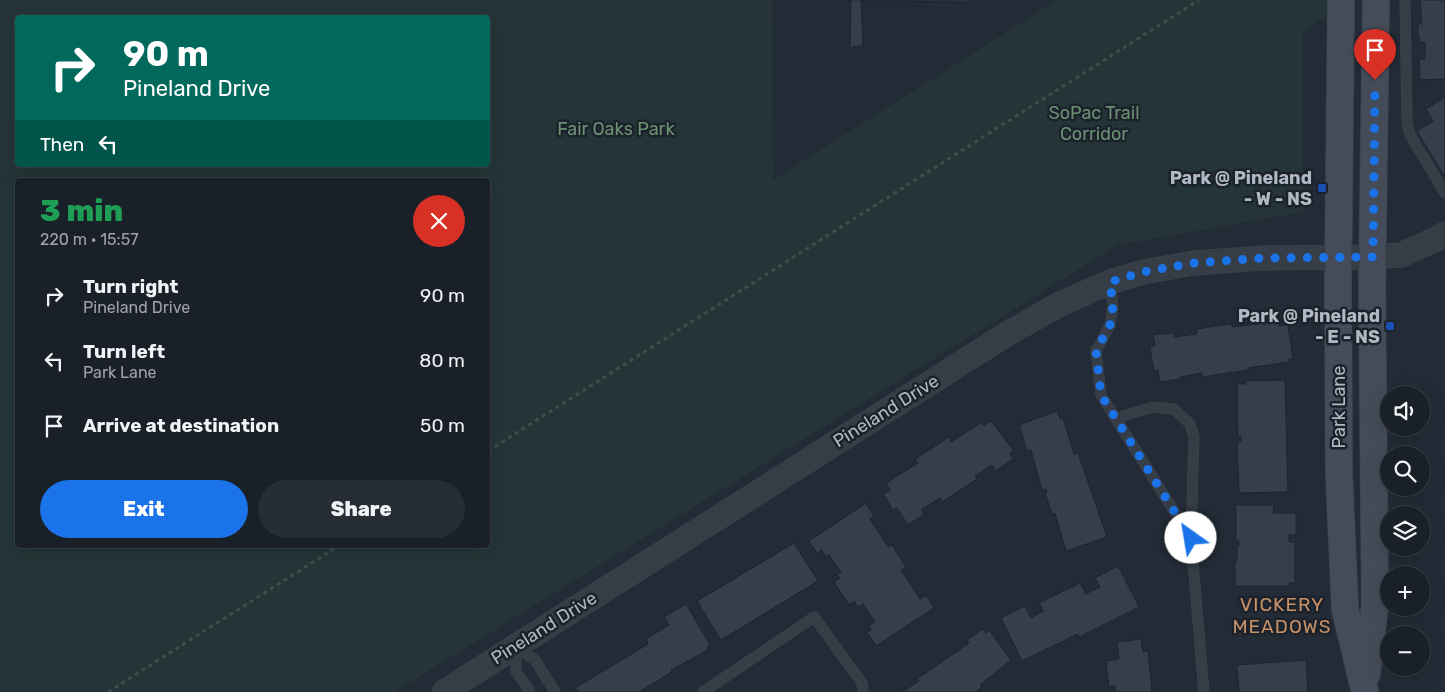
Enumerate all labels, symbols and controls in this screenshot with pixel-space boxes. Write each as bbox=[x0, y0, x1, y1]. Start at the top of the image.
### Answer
pin bbox=[1354, 29, 1396, 80]
text: 90 m bbox=[123, 33, 209, 75]
icon: right bbox=[40, 35, 105, 100]
icon: arrive bbox=[1361, 36, 1389, 64]
text: Pineland Drive bbox=[123, 75, 270, 102]
park label: SoPac Trail Corridor bbox=[1048, 102, 1140, 145]
park label: Fair Oaks Park bbox=[557, 118, 675, 140]
icon: left bbox=[94, 130, 122, 158]
text: Then bbox=[40, 133, 84, 156]
place label: Park @ Pineland - W - NS bbox=[1170, 167, 1312, 210]
marker: Park @ Pineland - W - NS bbox=[1316, 182, 1328, 194]
text: 3 min bbox=[40, 193, 123, 229]
button: close bbox=[413, 195, 465, 247]
text: 220 m · 15:57 bbox=[40, 230, 138, 249]
text: Turn right bbox=[83, 275, 178, 298]
icon: right bbox=[40, 282, 68, 310]
text: 90 m bbox=[420, 284, 465, 307]
text: Pineland Drive bbox=[83, 298, 190, 317]
place label: Park @ Pineland - E - NS bbox=[1238, 305, 1380, 348]
marker: Park @ Pineland - E - NS bbox=[1384, 320, 1396, 332]
text: Turn left bbox=[83, 340, 165, 363]
icon: left bbox=[40, 347, 68, 375]
text: 80 m bbox=[419, 349, 465, 372]
text: Park Lane bbox=[83, 363, 157, 382]
street label: Park Lane bbox=[1328, 366, 1350, 448]
street label: Pineland Drive bbox=[829, 370, 943, 452]
map controls bbox=[1380, 386, 1430, 676]
button: sound bbox=[1380, 386, 1430, 436]
icon: arrive bbox=[40, 412, 68, 440]
text: Arrive at destination bbox=[83, 414, 279, 437]
text: 50 m bbox=[420, 414, 465, 437]
button: search bbox=[1380, 446, 1430, 496]
button: Exit bbox=[40, 480, 248, 538]
button: Share bbox=[258, 480, 465, 538]
button: layers bbox=[1380, 506, 1430, 556]
position arrow bbox=[1164, 511, 1216, 563]
button: + bbox=[1380, 566, 1430, 616]
street label: Pineland Drive bbox=[487, 587, 601, 669]
district label: VICKERY MEADOWS bbox=[1233, 593, 1332, 638]
button: − bbox=[1380, 626, 1430, 676]

